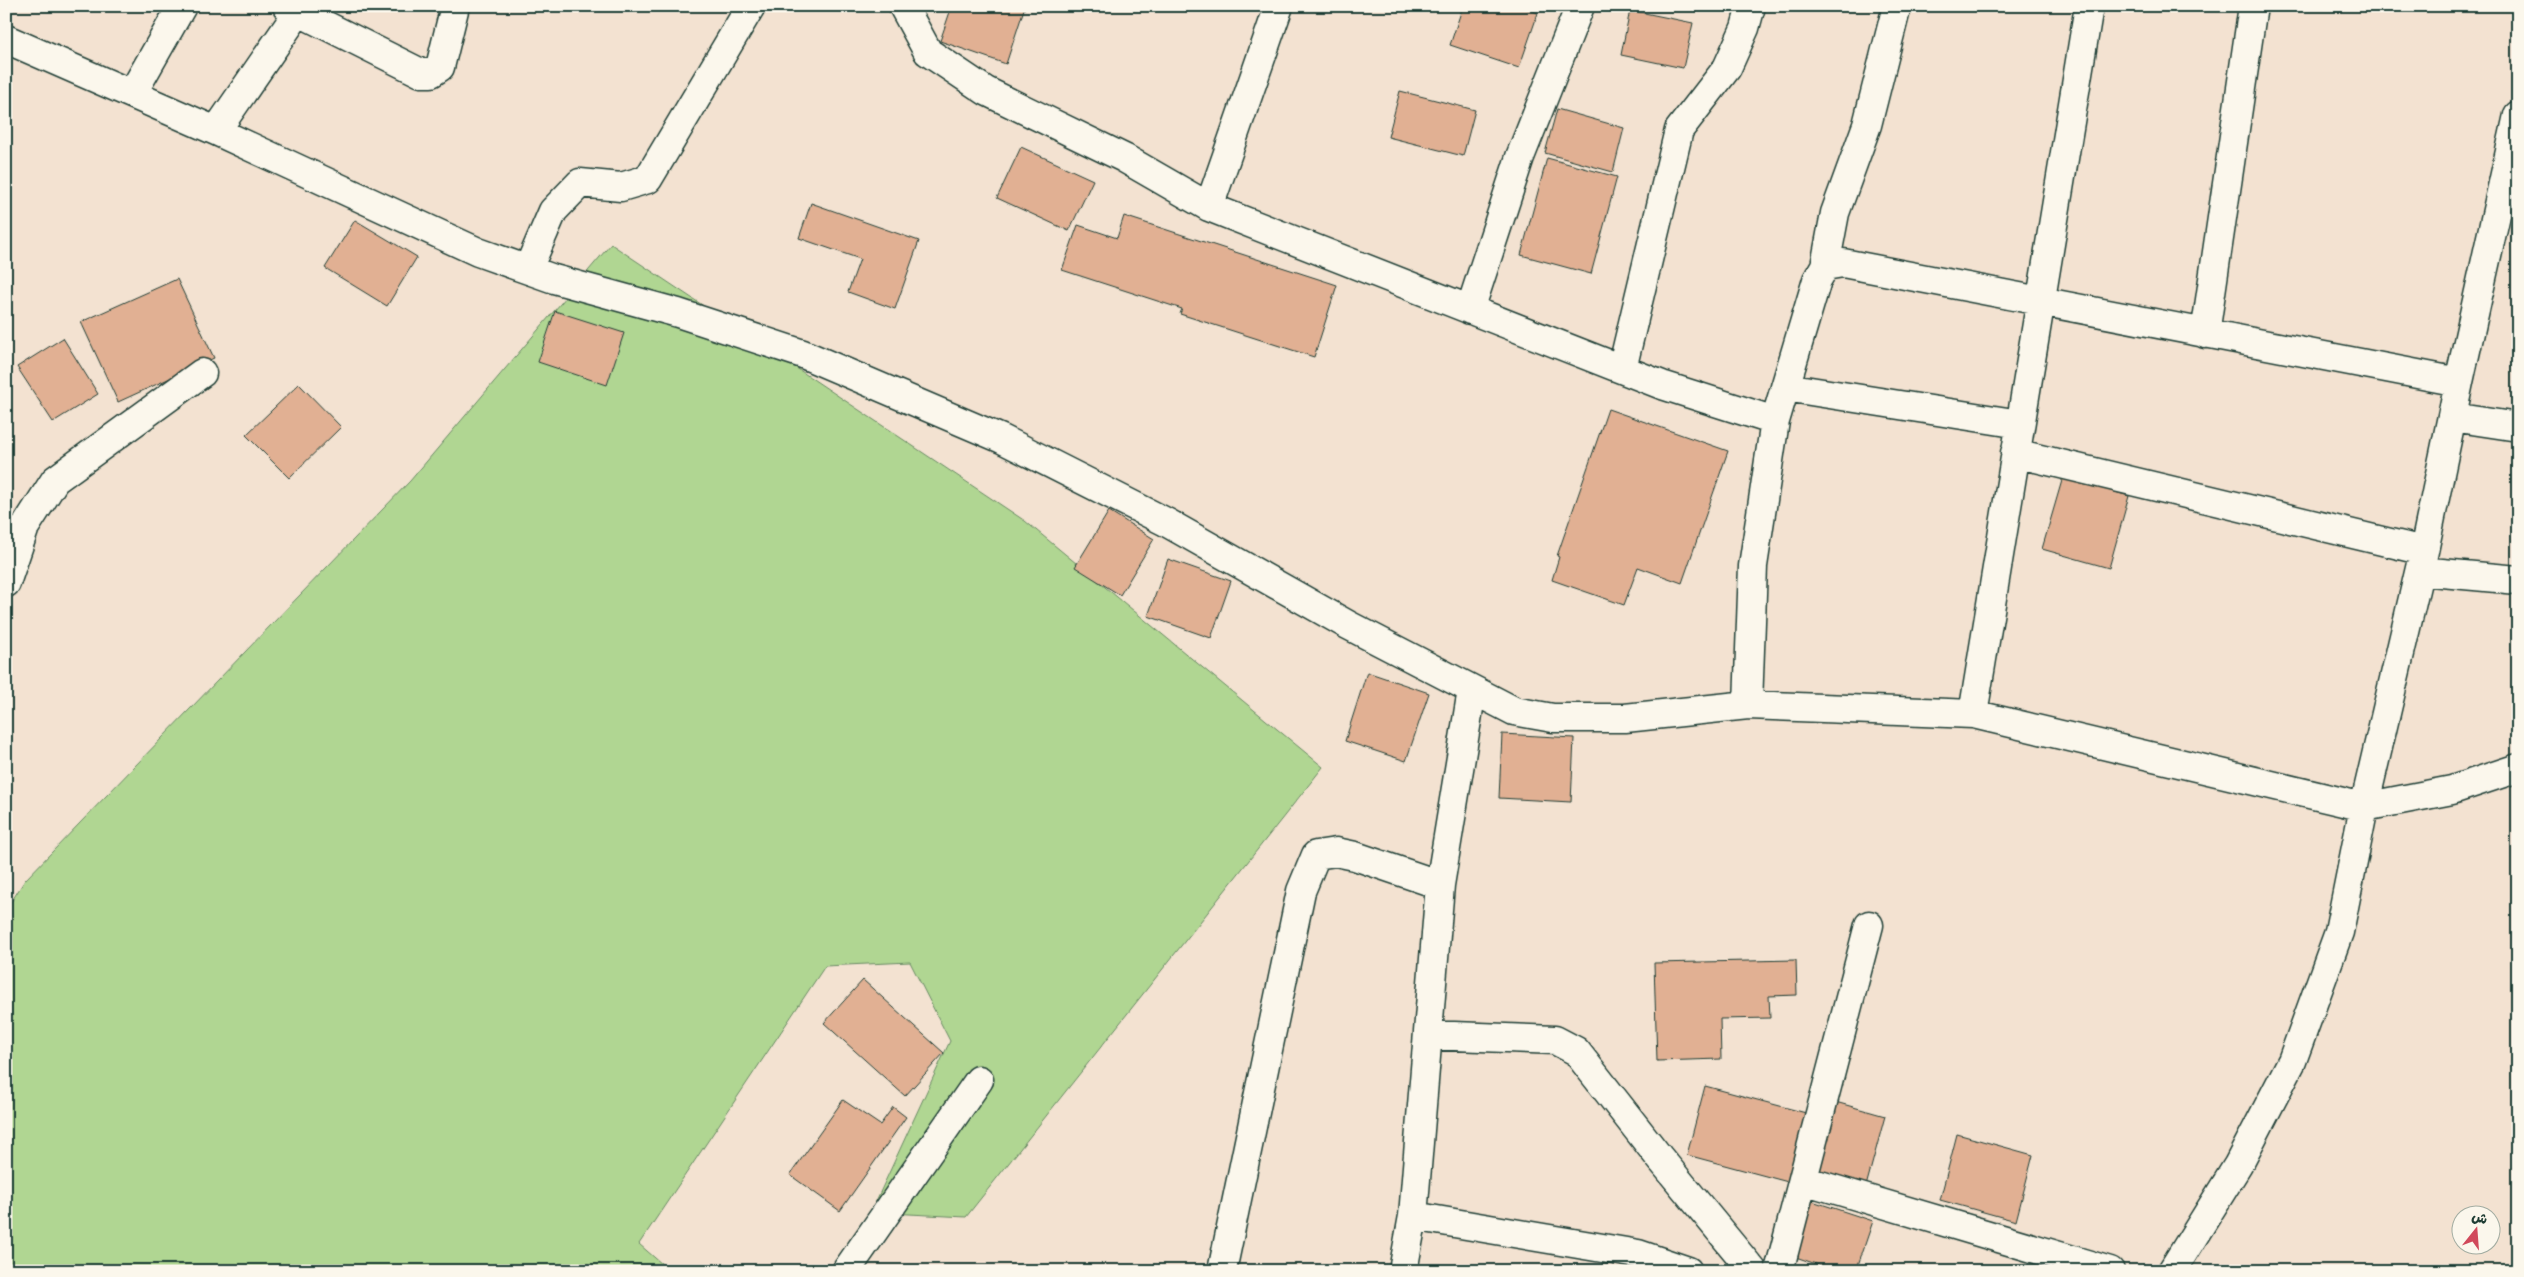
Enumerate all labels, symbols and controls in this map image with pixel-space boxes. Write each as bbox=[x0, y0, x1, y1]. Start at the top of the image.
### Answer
north arrow bbox=[2452, 1204, 2502, 1254]
text: ش bbox=[2470, 1206, 2490, 1228]

